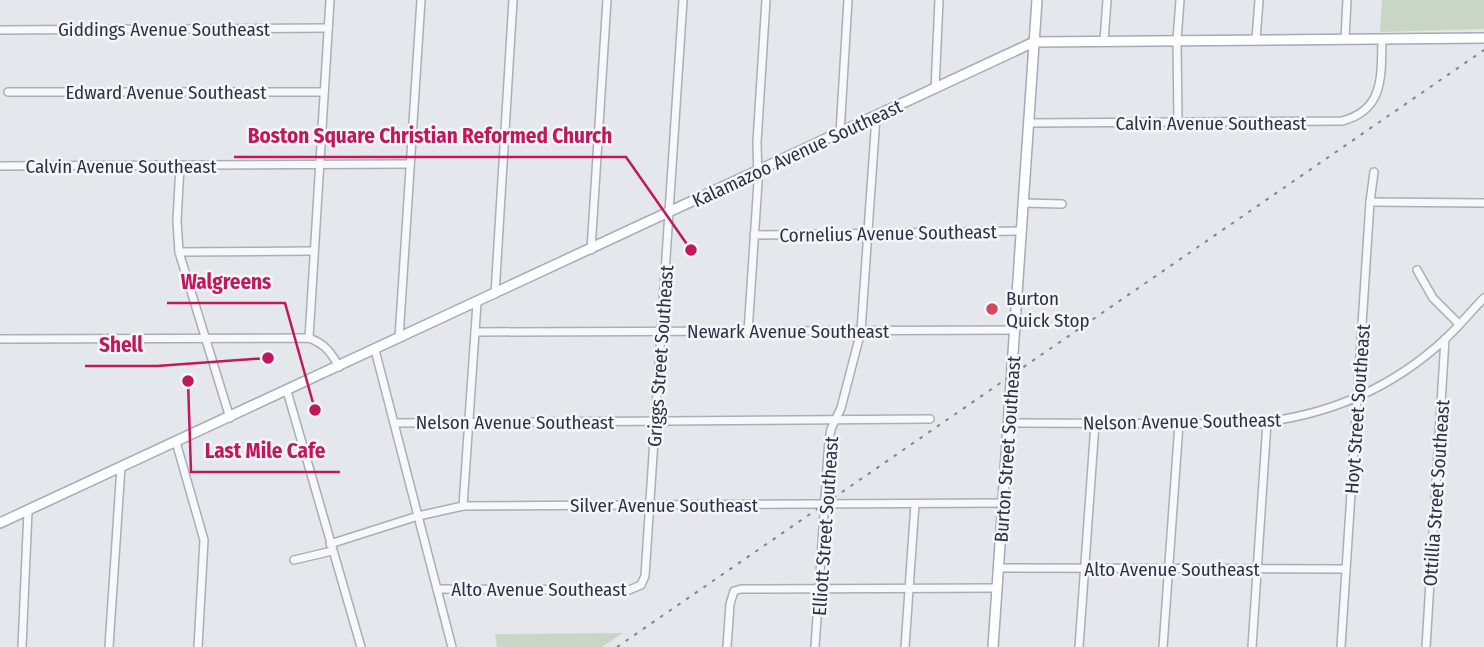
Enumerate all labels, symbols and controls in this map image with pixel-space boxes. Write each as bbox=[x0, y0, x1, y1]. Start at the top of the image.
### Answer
street label: Giddings Avenue Southeast bbox=[58, 18, 271, 41]
street label: Edward Avenue Southeast bbox=[66, 81, 267, 104]
street label: Kalamazoo Avenue Southeast bbox=[689, 94, 906, 212]
street label: Calvin Avenue Southeast bbox=[1116, 112, 1307, 135]
callout: Boston Square Christian Reformed Church bbox=[234, 115, 626, 157]
text: Boston Square Christian Reformed Church bbox=[248, 123, 612, 149]
street label: Calvin Avenue Southeast bbox=[26, 155, 217, 178]
street label: Cornelius Avenue Southeast bbox=[779, 220, 998, 247]
callout: Walgreens bbox=[167, 261, 285, 303]
street label: Griggs Street Southeast bbox=[643, 264, 678, 448]
text: Walgreens bbox=[181, 269, 271, 295]
place label: Burton Quick Stop bbox=[1006, 287, 1090, 332]
marker: Burton Quick Stop bbox=[984, 301, 1000, 317]
street label: Newark Avenue Southeast bbox=[687, 320, 890, 343]
street label: Hoyt Street Southeast bbox=[1340, 323, 1375, 495]
callout: Shell bbox=[85, 324, 157, 366]
text: Shell bbox=[99, 332, 143, 358]
street label: Burton Street Southeast bbox=[990, 354, 1026, 543]
street label: Ottillia Street Southeast bbox=[1418, 398, 1455, 587]
street label: Nelson Avenue Southeast bbox=[1083, 408, 1282, 435]
street label: Nelson Avenue Southeast bbox=[416, 411, 615, 434]
callout: Last Mile Cafe bbox=[191, 430, 340, 472]
street label: Elliott Street Southeast bbox=[808, 435, 843, 617]
text: Last Mile Cafe bbox=[205, 438, 326, 464]
street label: Silver Avenue Southeast bbox=[570, 494, 759, 517]
street label: Alto Avenue Southeast bbox=[1084, 558, 1260, 581]
street label: Alto Avenue Southeast bbox=[451, 578, 627, 601]

